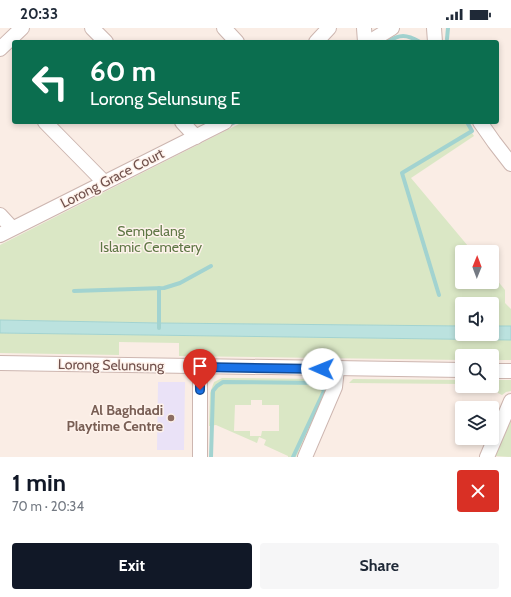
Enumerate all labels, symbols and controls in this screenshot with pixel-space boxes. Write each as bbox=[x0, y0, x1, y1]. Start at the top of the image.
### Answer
text: 20:33 bbox=[20, 5, 58, 23]
text: 60 m bbox=[90, 54, 156, 88]
icon: left bbox=[24, 56, 76, 108]
text: Lorong Selunsung E bbox=[90, 88, 241, 110]
street label: Lorong Grace Court bbox=[57, 144, 167, 212]
park label: Sempelang Islamic Cemetery bbox=[100, 222, 202, 256]
north arrow bbox=[455, 245, 499, 289]
map controls bbox=[455, 245, 499, 445]
button: sound bbox=[455, 297, 499, 341]
position arrow bbox=[301, 348, 343, 390]
pin bbox=[183, 349, 217, 390]
button: search bbox=[455, 349, 499, 393]
street label: Lorong Selunsung bbox=[58, 355, 165, 375]
icon: arrive bbox=[189, 355, 211, 377]
place label: Al Baghdadi Playtime Centre bbox=[66, 401, 163, 435]
button: layers bbox=[455, 401, 499, 445]
marker: Al Baghdadi Playtime Centre bbox=[166, 413, 176, 423]
text: 1 min bbox=[12, 468, 66, 497]
button: close bbox=[457, 470, 499, 512]
text: 70 m · 20:34 bbox=[12, 498, 84, 514]
button: Exit bbox=[12, 543, 252, 589]
button: Share bbox=[260, 543, 499, 589]

